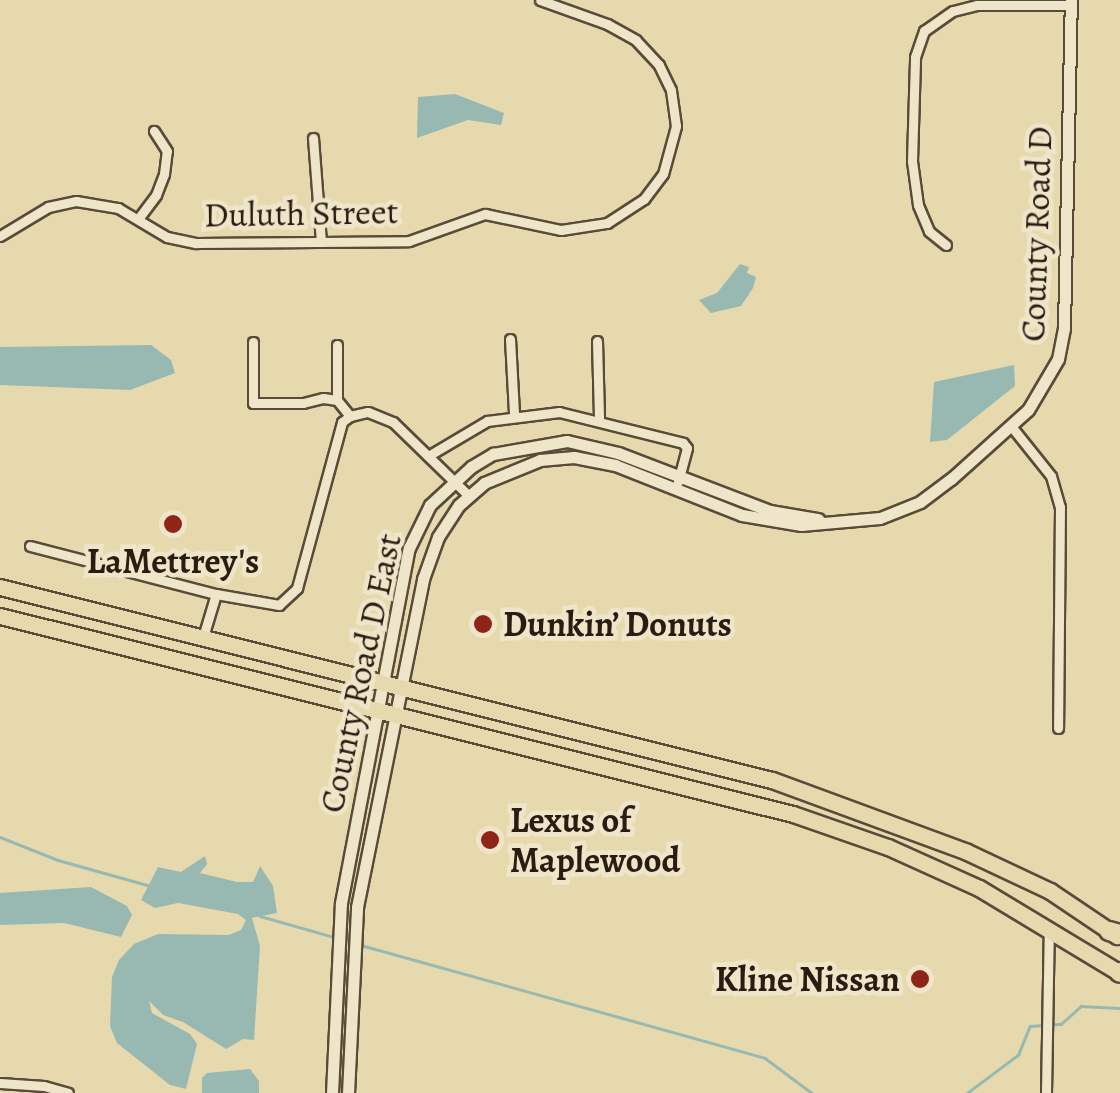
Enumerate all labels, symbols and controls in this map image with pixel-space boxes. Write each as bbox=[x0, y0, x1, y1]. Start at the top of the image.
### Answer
street label: County Road D bbox=[1011, 126, 1061, 342]
street label: Duluth Street bbox=[204, 190, 398, 236]
marker: LaMettrey's bbox=[162, 513, 184, 535]
street label: County Road D East bbox=[310, 530, 410, 816]
place label: LaMettrey's bbox=[87, 540, 259, 582]
place label: Dunkin’ Donuts bbox=[503, 603, 733, 645]
marker: Dunkin’ Donuts bbox=[472, 613, 494, 635]
place label: Lexus of Maplewood bbox=[510, 799, 680, 881]
marker: Lexus of Maplewood bbox=[479, 829, 501, 851]
place label: Kline Nissan bbox=[715, 958, 900, 1000]
marker: Kline Nissan bbox=[909, 968, 931, 990]

